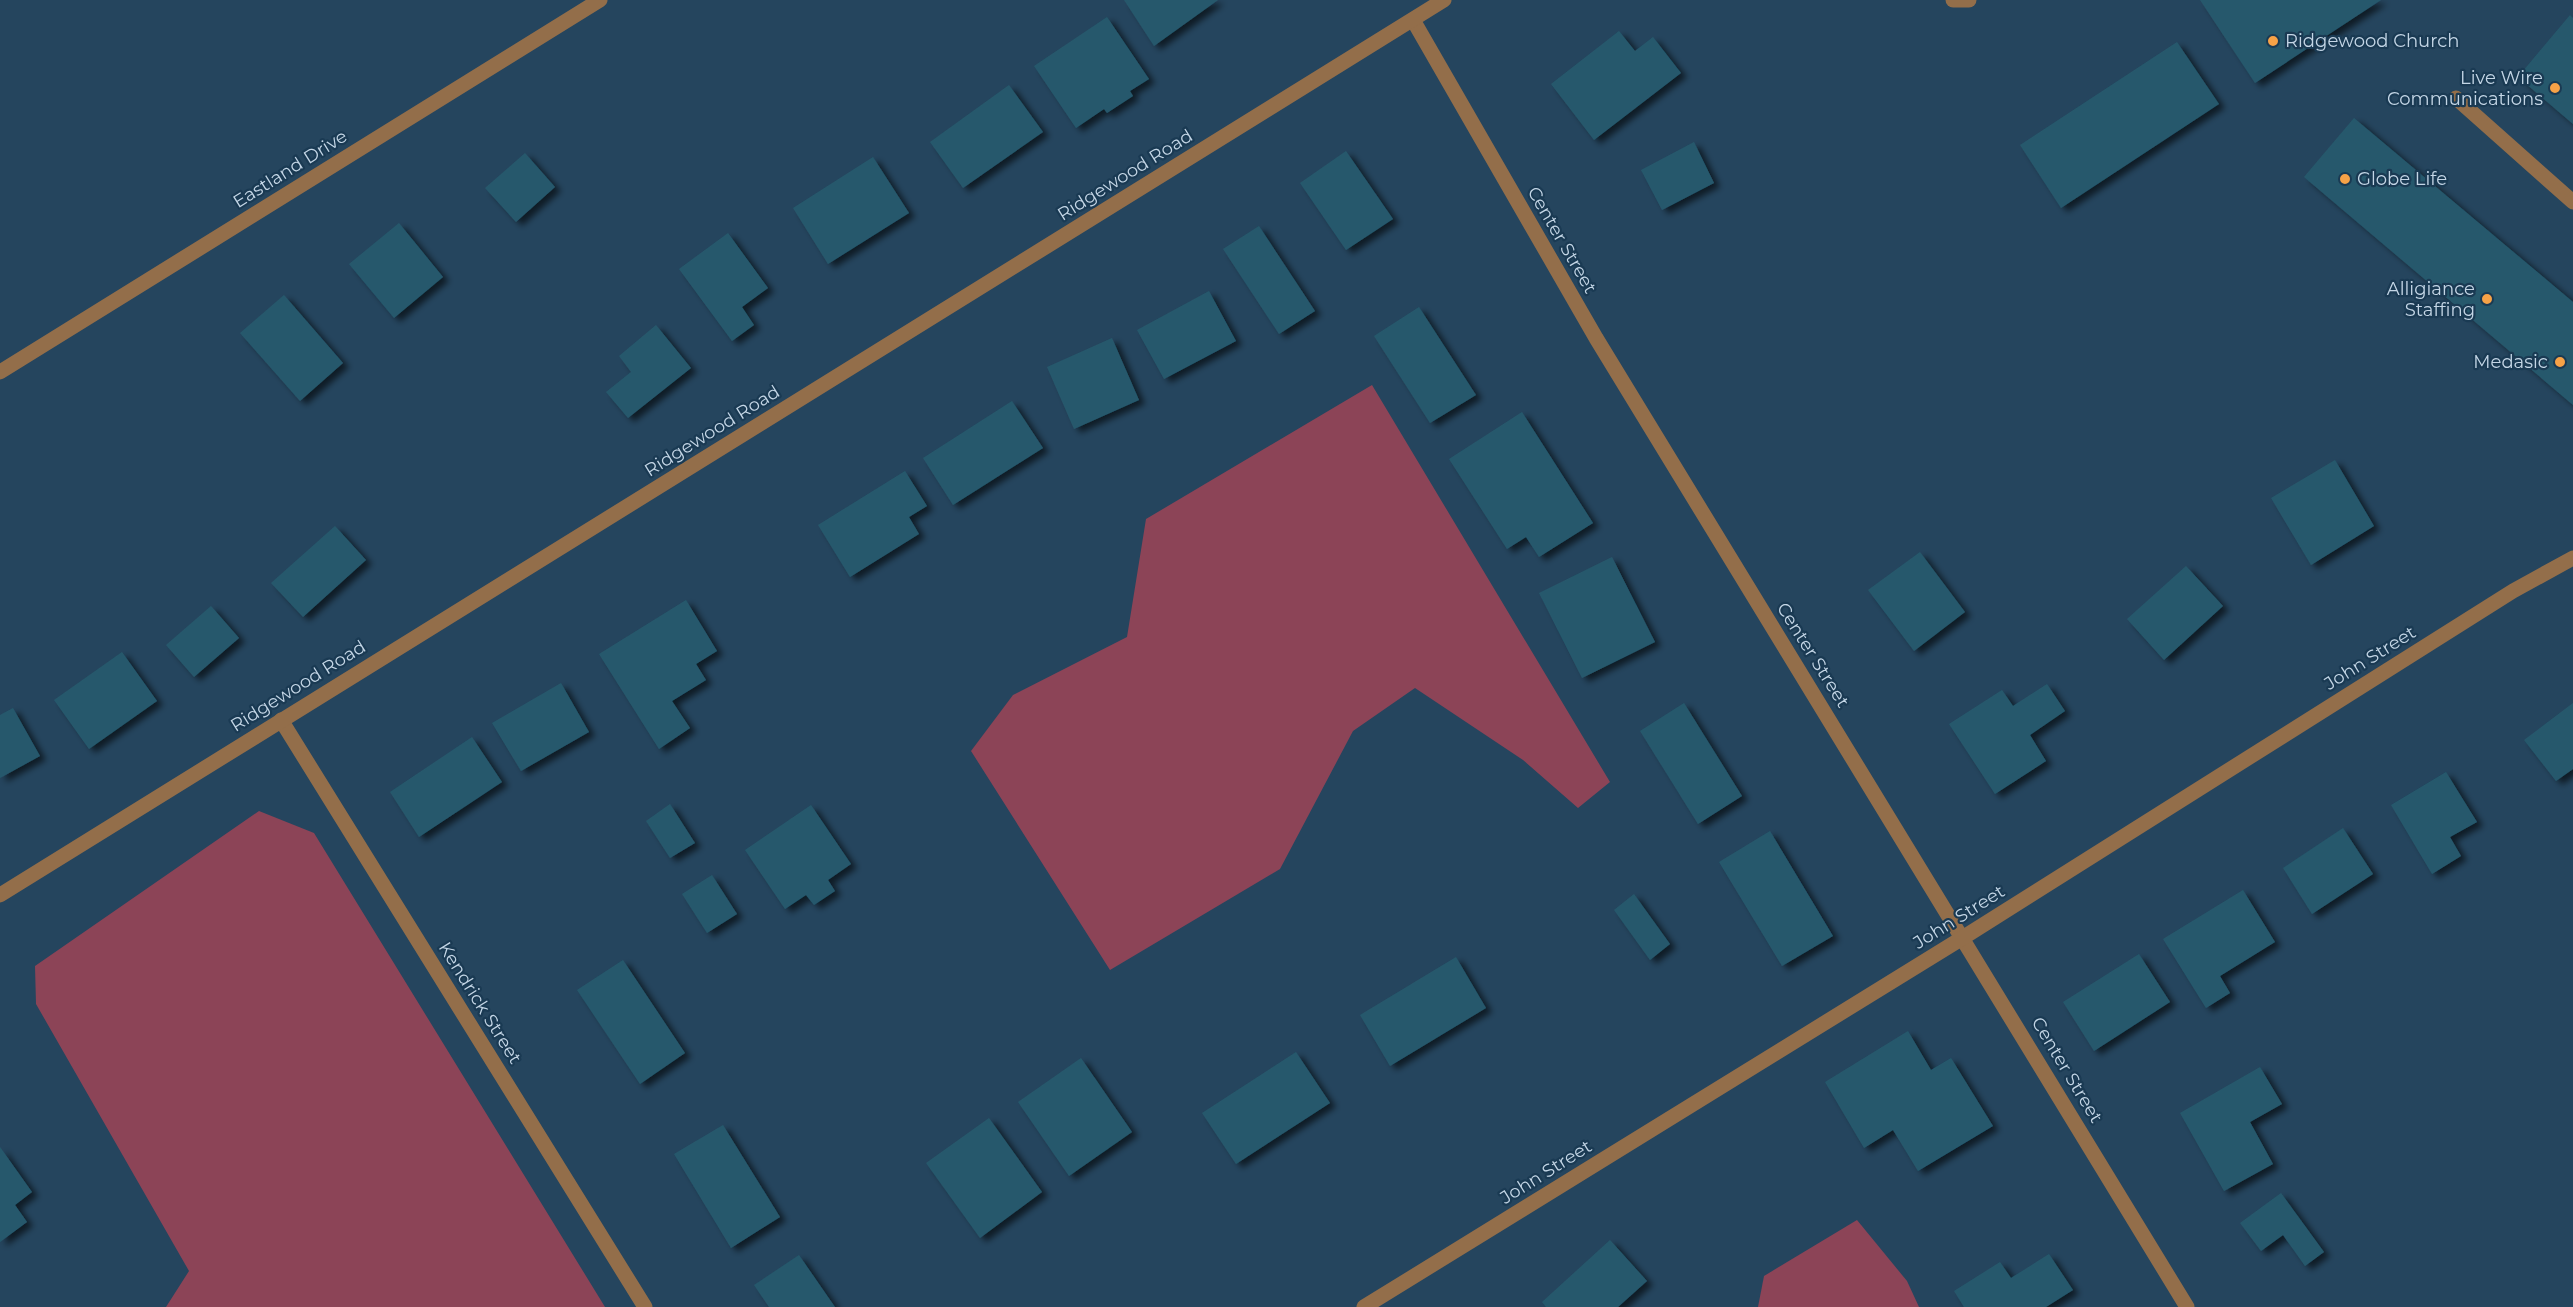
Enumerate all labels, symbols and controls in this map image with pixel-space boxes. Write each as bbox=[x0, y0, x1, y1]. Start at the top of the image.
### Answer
place label: Ridgewood Church bbox=[2285, 30, 2459, 52]
marker: Ridgewood Church bbox=[2266, 34, 2280, 48]
place label: Live Wire Communications bbox=[2387, 67, 2543, 110]
marker: Live Wire Communications bbox=[2548, 81, 2562, 95]
street label: Eastland Drive bbox=[229, 125, 351, 213]
street label: Ridgewood Road bbox=[1053, 125, 1197, 225]
place label: Globe Life bbox=[2357, 168, 2447, 190]
marker: Globe Life bbox=[2338, 172, 2352, 186]
street label: Center Street bbox=[1523, 183, 1601, 297]
place label: Alligiance Staffing bbox=[2387, 278, 2475, 321]
marker: Alligiance Staffing bbox=[2480, 292, 2494, 306]
place label: Medasic bbox=[2473, 351, 2548, 373]
marker: Medasic bbox=[2553, 355, 2567, 369]
street label: Ridgewood Road bbox=[640, 381, 784, 481]
street label: Center Street bbox=[1772, 598, 1854, 712]
street label: John Street bbox=[2319, 621, 2420, 695]
street label: Ridgewood Road bbox=[226, 636, 370, 736]
street label: John Street bbox=[1908, 880, 2009, 954]
street label: Kendrick Street bbox=[434, 938, 526, 1068]
street label: Center Street bbox=[2027, 1013, 2107, 1127]
street label: John Street bbox=[1495, 1135, 1596, 1209]

